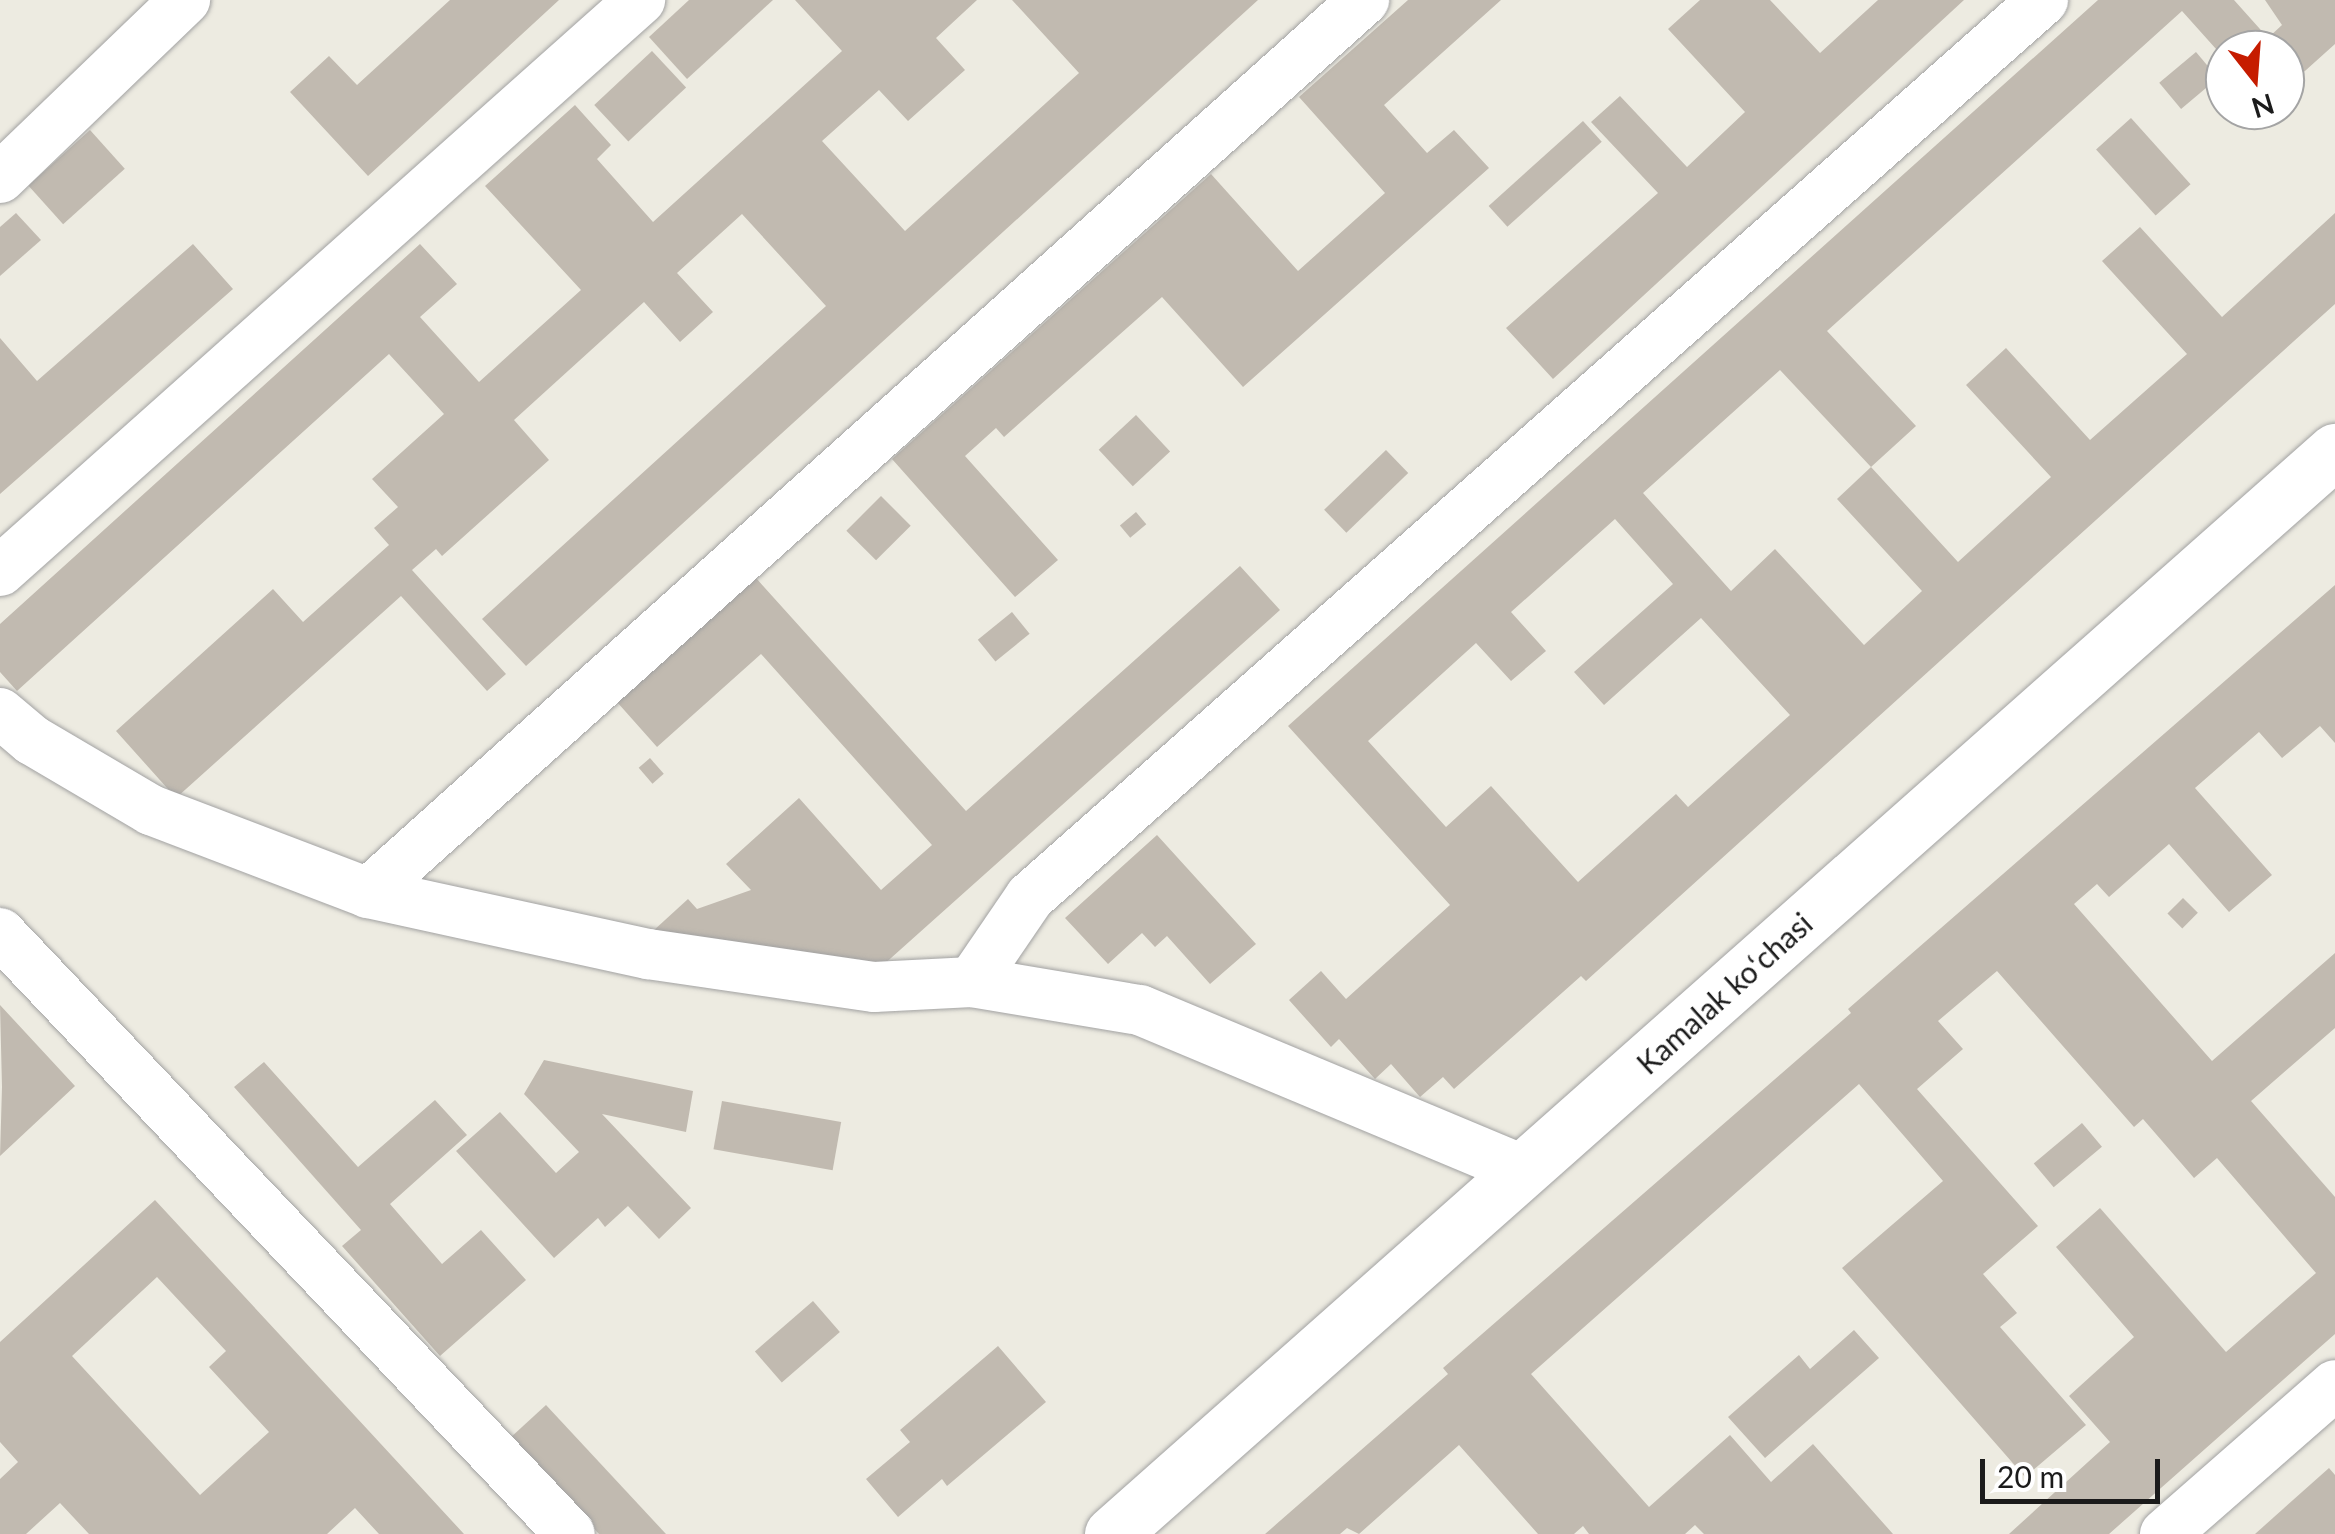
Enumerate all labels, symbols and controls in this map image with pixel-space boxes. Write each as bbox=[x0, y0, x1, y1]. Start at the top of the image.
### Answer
north arrow bbox=[2205, 30, 2305, 130]
text: N bbox=[2248, 87, 2278, 126]
street label: Kamalak koʻchasi bbox=[1629, 905, 1819, 1081]
scale bar bbox=[1985, 1439, 2165, 1501]
text: 20 m bbox=[1997, 1458, 2064, 1494]

